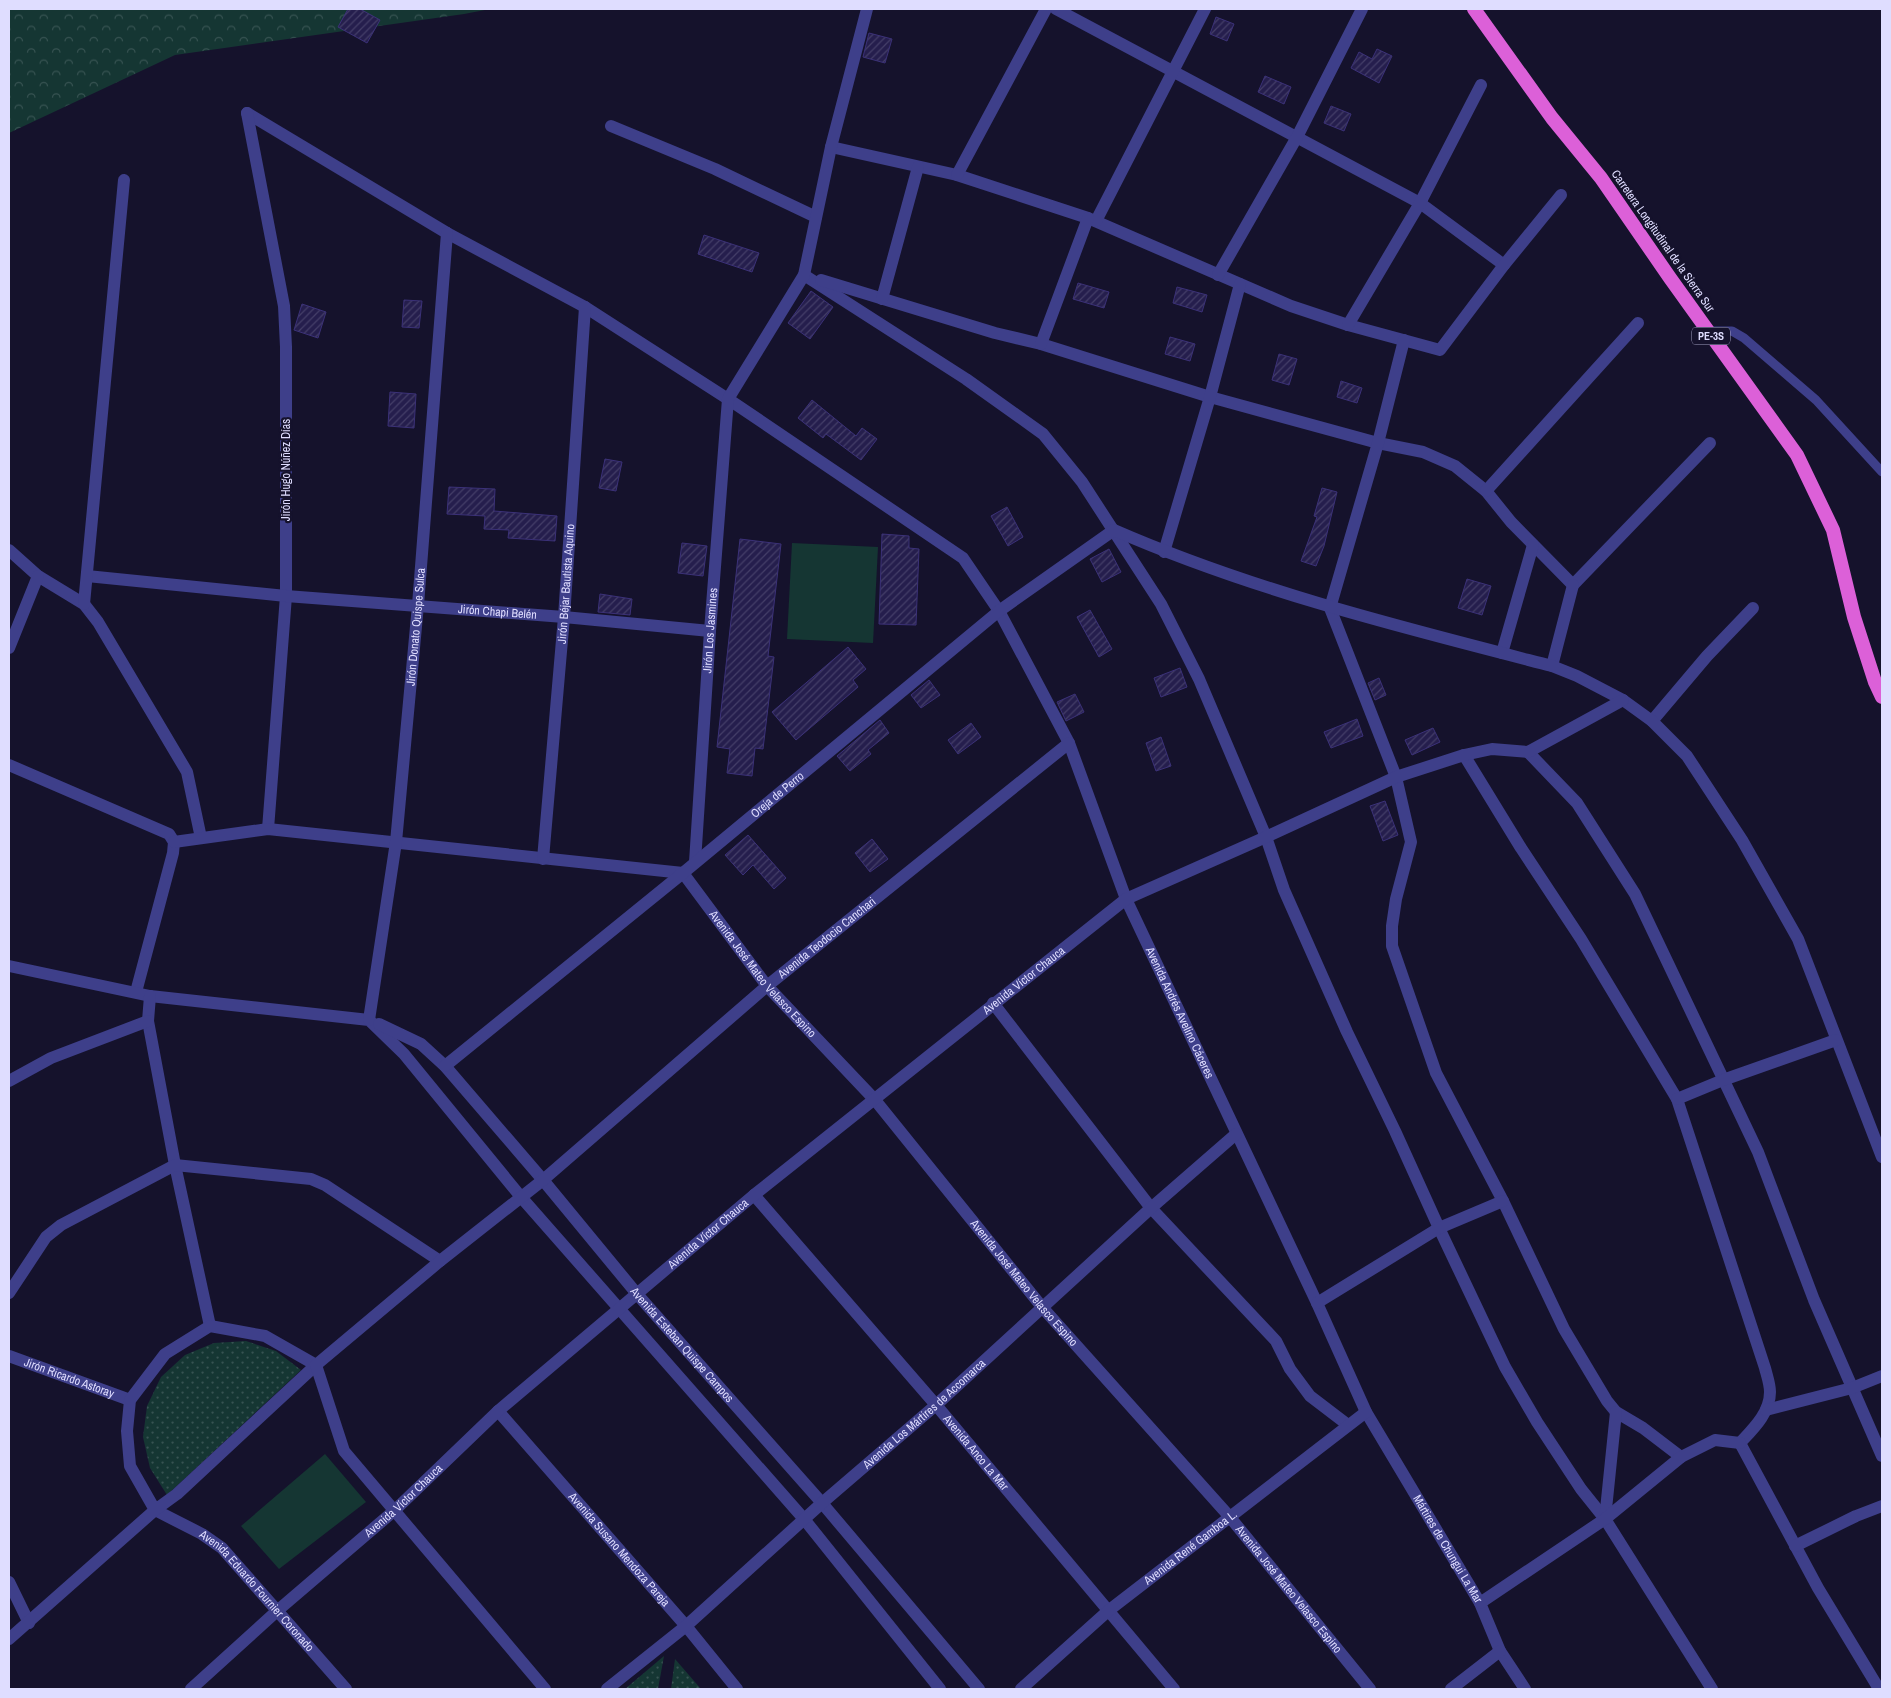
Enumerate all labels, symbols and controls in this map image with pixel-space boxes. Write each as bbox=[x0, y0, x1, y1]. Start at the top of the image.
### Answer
street label: Carretera Longitudinal de la Sierra Sur bbox=[1608, 167, 1719, 316]
road number: PE-3S bbox=[1692, 328, 1730, 344]
street label: Jirón Hugo Núñez Días bbox=[278, 419, 294, 521]
street label: Jirón Béjar Bautista Aquino bbox=[554, 524, 578, 645]
street label: Jirón Donato Quispe Sulca bbox=[403, 567, 429, 687]
street label: Jirón Los Jasmines bbox=[699, 587, 721, 674]
street label: Jirón Chapi Belén bbox=[457, 601, 537, 623]
street label: Oreja de Perro bbox=[747, 768, 807, 822]
street label: Avenida Teodocio Canchari bbox=[774, 894, 879, 983]
street label: Avenida José Mateo Velasco Espino bbox=[705, 906, 820, 1041]
street label: Avenida Víctor Chauca bbox=[978, 942, 1069, 1019]
street label: Avenida Andrés Avelino Cáceres bbox=[1141, 943, 1218, 1081]
street label: Avenida Víctor Chauca bbox=[663, 1195, 752, 1273]
street label: Avenida José Mateo Velasco Espino bbox=[966, 1215, 1081, 1350]
street label: Avenida Esteban Quispe Campos bbox=[626, 1283, 737, 1406]
street label: Jirón Ricardo Astoray bbox=[22, 1354, 117, 1402]
street label: Avenida Los Mártires de Accomarca bbox=[859, 1355, 989, 1473]
street label: Avenida Anco La Mar bbox=[939, 1411, 1013, 1494]
street label: Avenida Víctor Chauca bbox=[360, 1460, 446, 1541]
street label: Avenida Susano Mendoza Pareja bbox=[564, 1488, 674, 1610]
street label: Mártires de Chungui La Mar bbox=[1409, 1492, 1487, 1607]
street label: Avenida René Gamboa L. bbox=[1140, 1506, 1240, 1589]
street label: Avenida José Mateo Velasco Espino bbox=[1231, 1521, 1346, 1657]
street label: Avenida Eduardo Fournier Coronado bbox=[195, 1526, 318, 1655]

